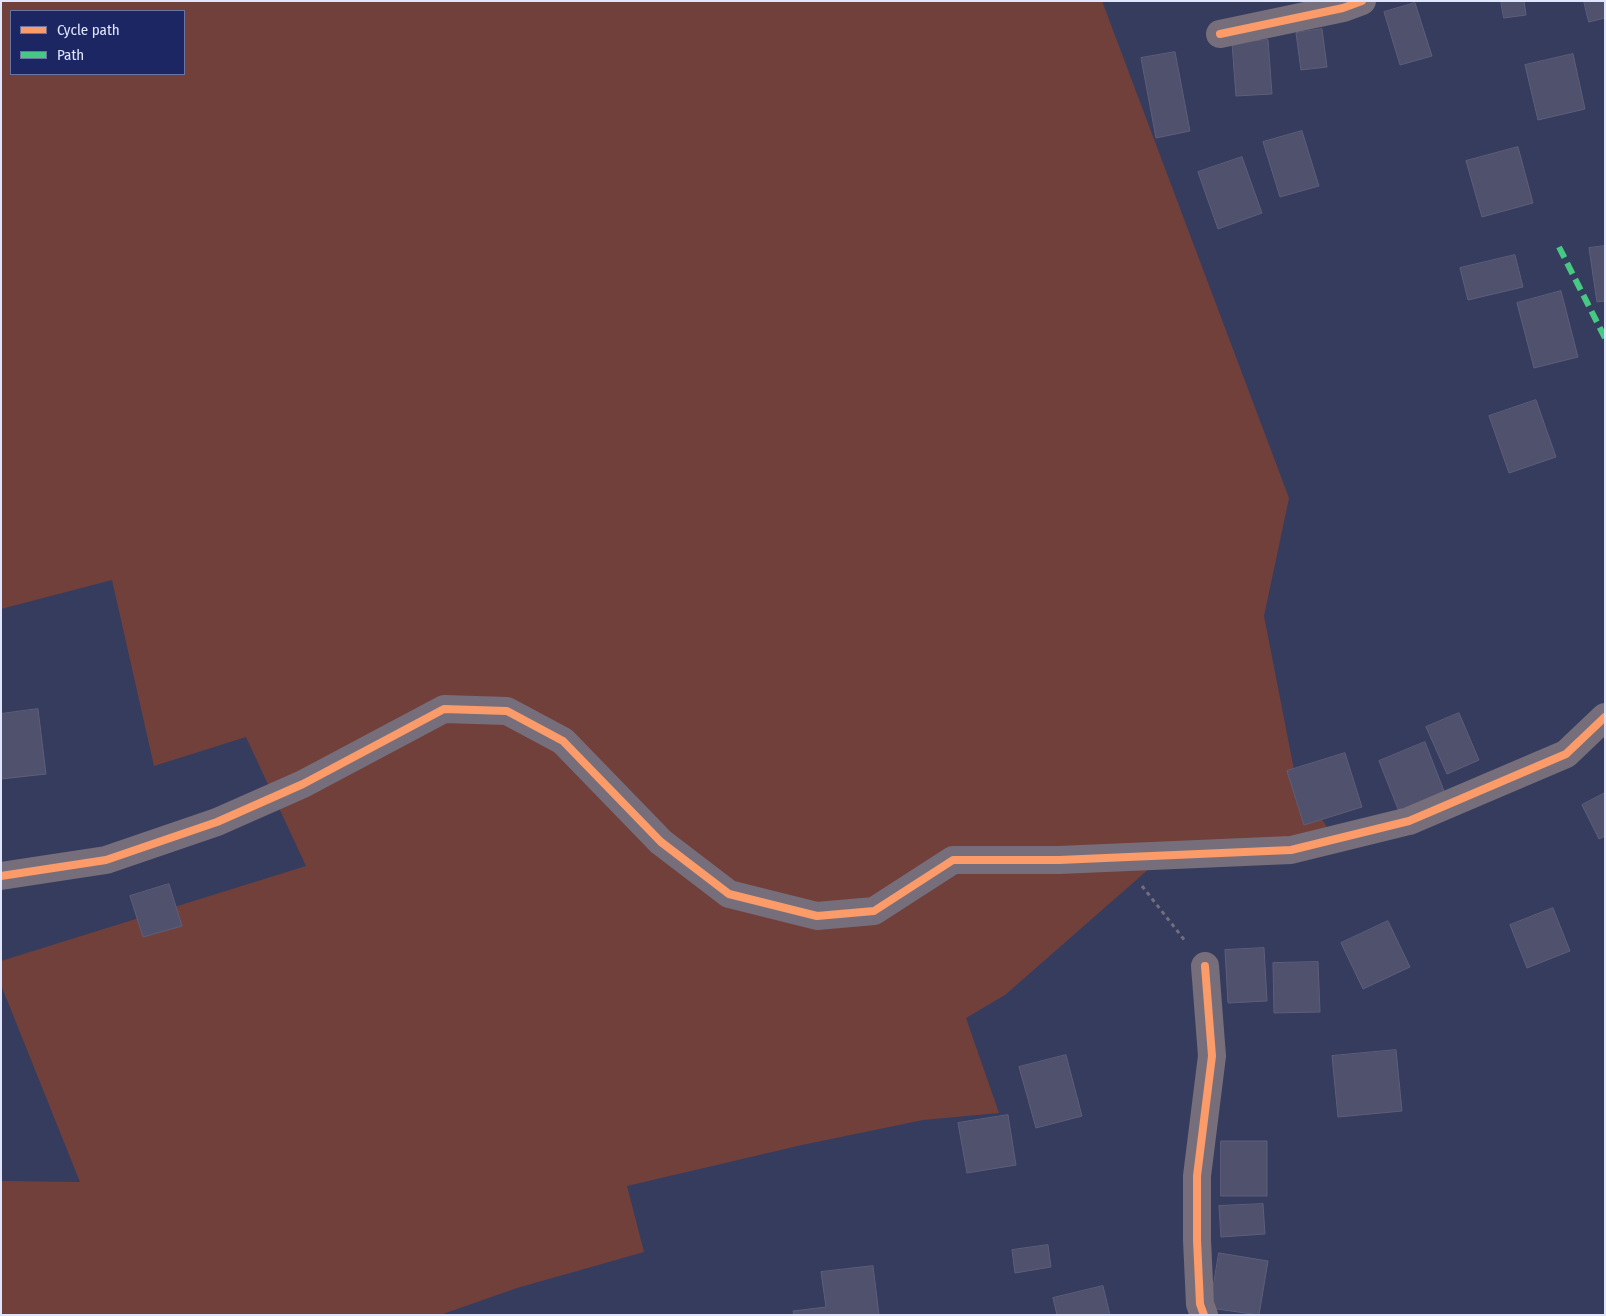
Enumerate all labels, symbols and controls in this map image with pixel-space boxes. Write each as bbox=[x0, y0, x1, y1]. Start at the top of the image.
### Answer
legend bbox=[10, 10, 185, 75]
text: Cycle path bbox=[57, 21, 120, 39]
text: Path bbox=[57, 46, 84, 64]

